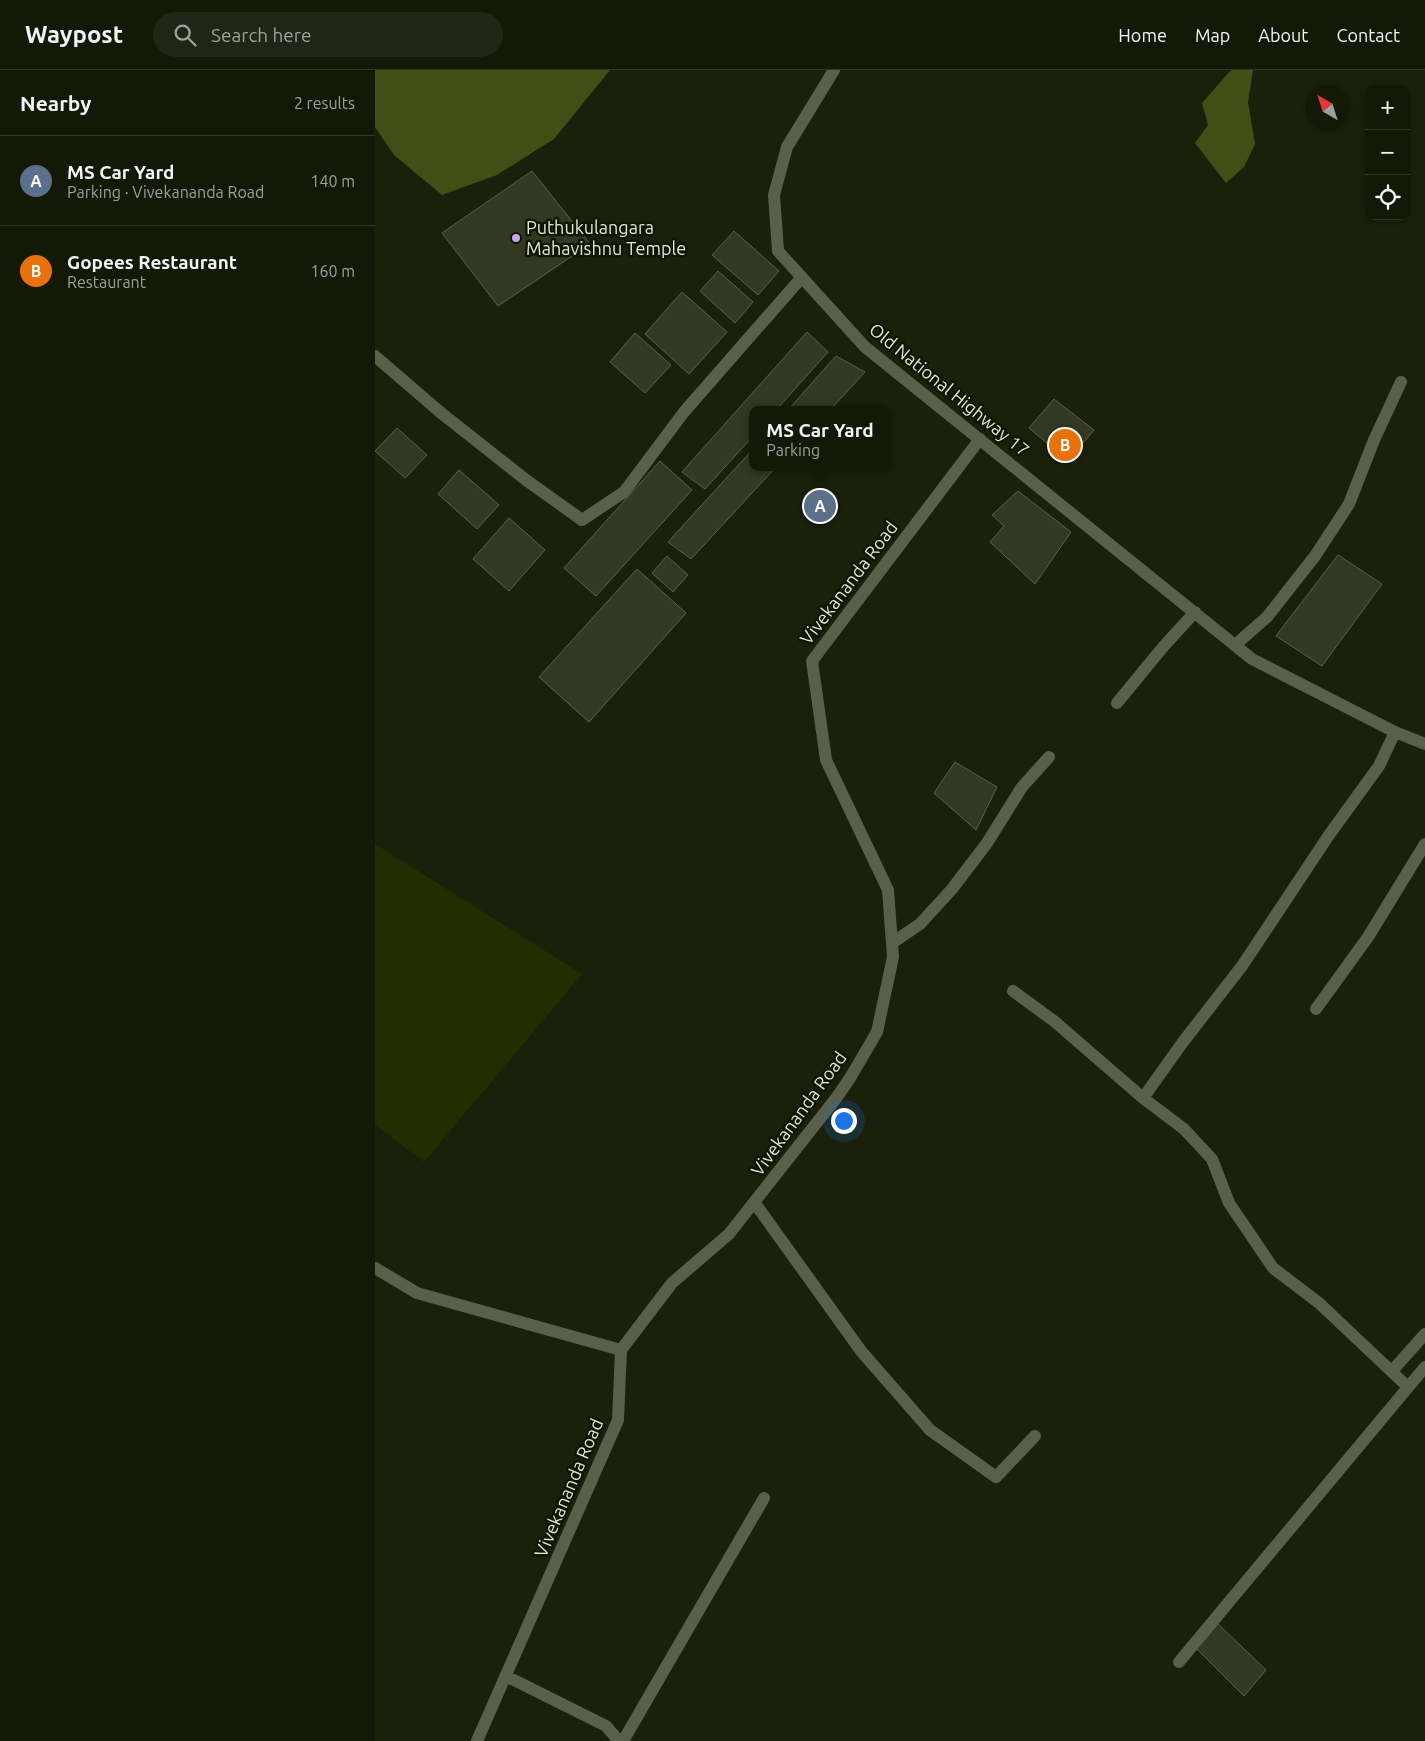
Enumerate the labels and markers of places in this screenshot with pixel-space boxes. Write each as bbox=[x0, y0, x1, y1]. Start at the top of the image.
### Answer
place label: Puthukulangara Mahavishnu Temple bbox=[526, 217, 686, 258]
marker: Puthukulangara Mahavishnu Temple bbox=[510, 232, 522, 244]
pin: B bbox=[1049, 426, 1081, 464]
pin: A bbox=[804, 487, 836, 525]

